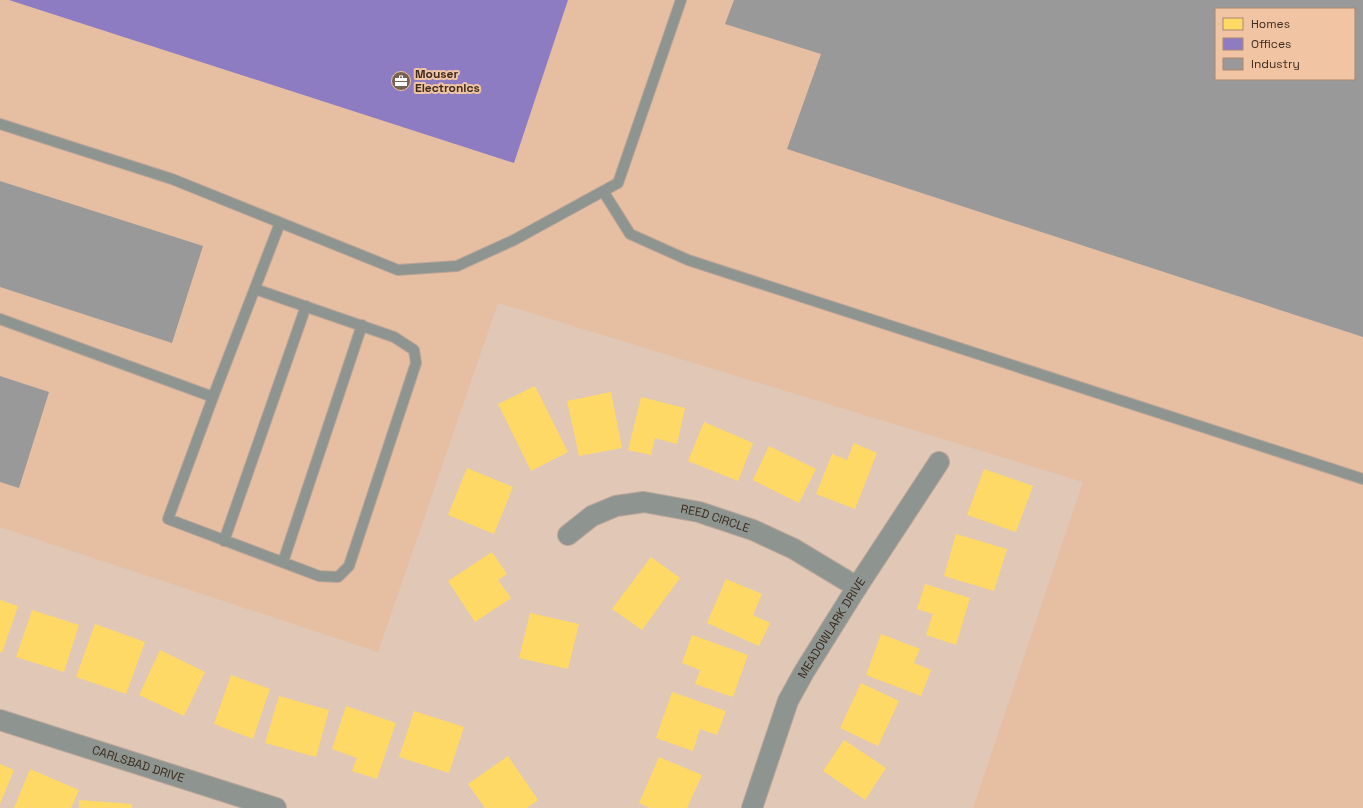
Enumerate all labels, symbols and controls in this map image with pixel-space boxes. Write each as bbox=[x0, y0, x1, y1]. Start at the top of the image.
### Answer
legend bbox=[1215, 8, 1355, 80]
text: Homes bbox=[1251, 16, 1290, 32]
text: Offices bbox=[1251, 36, 1291, 52]
text: Industry bbox=[1251, 56, 1300, 72]
place label: Mouser Electronics bbox=[415, 66, 480, 96]
office icon: Mouser Electronics bbox=[390, 70, 412, 92]
street label: REED CIRCLE bbox=[679, 501, 752, 536]
street label: MEADOWLARK DRIVE bbox=[794, 574, 869, 681]
street label: CARLSBAD DRIVE bbox=[90, 742, 186, 786]

